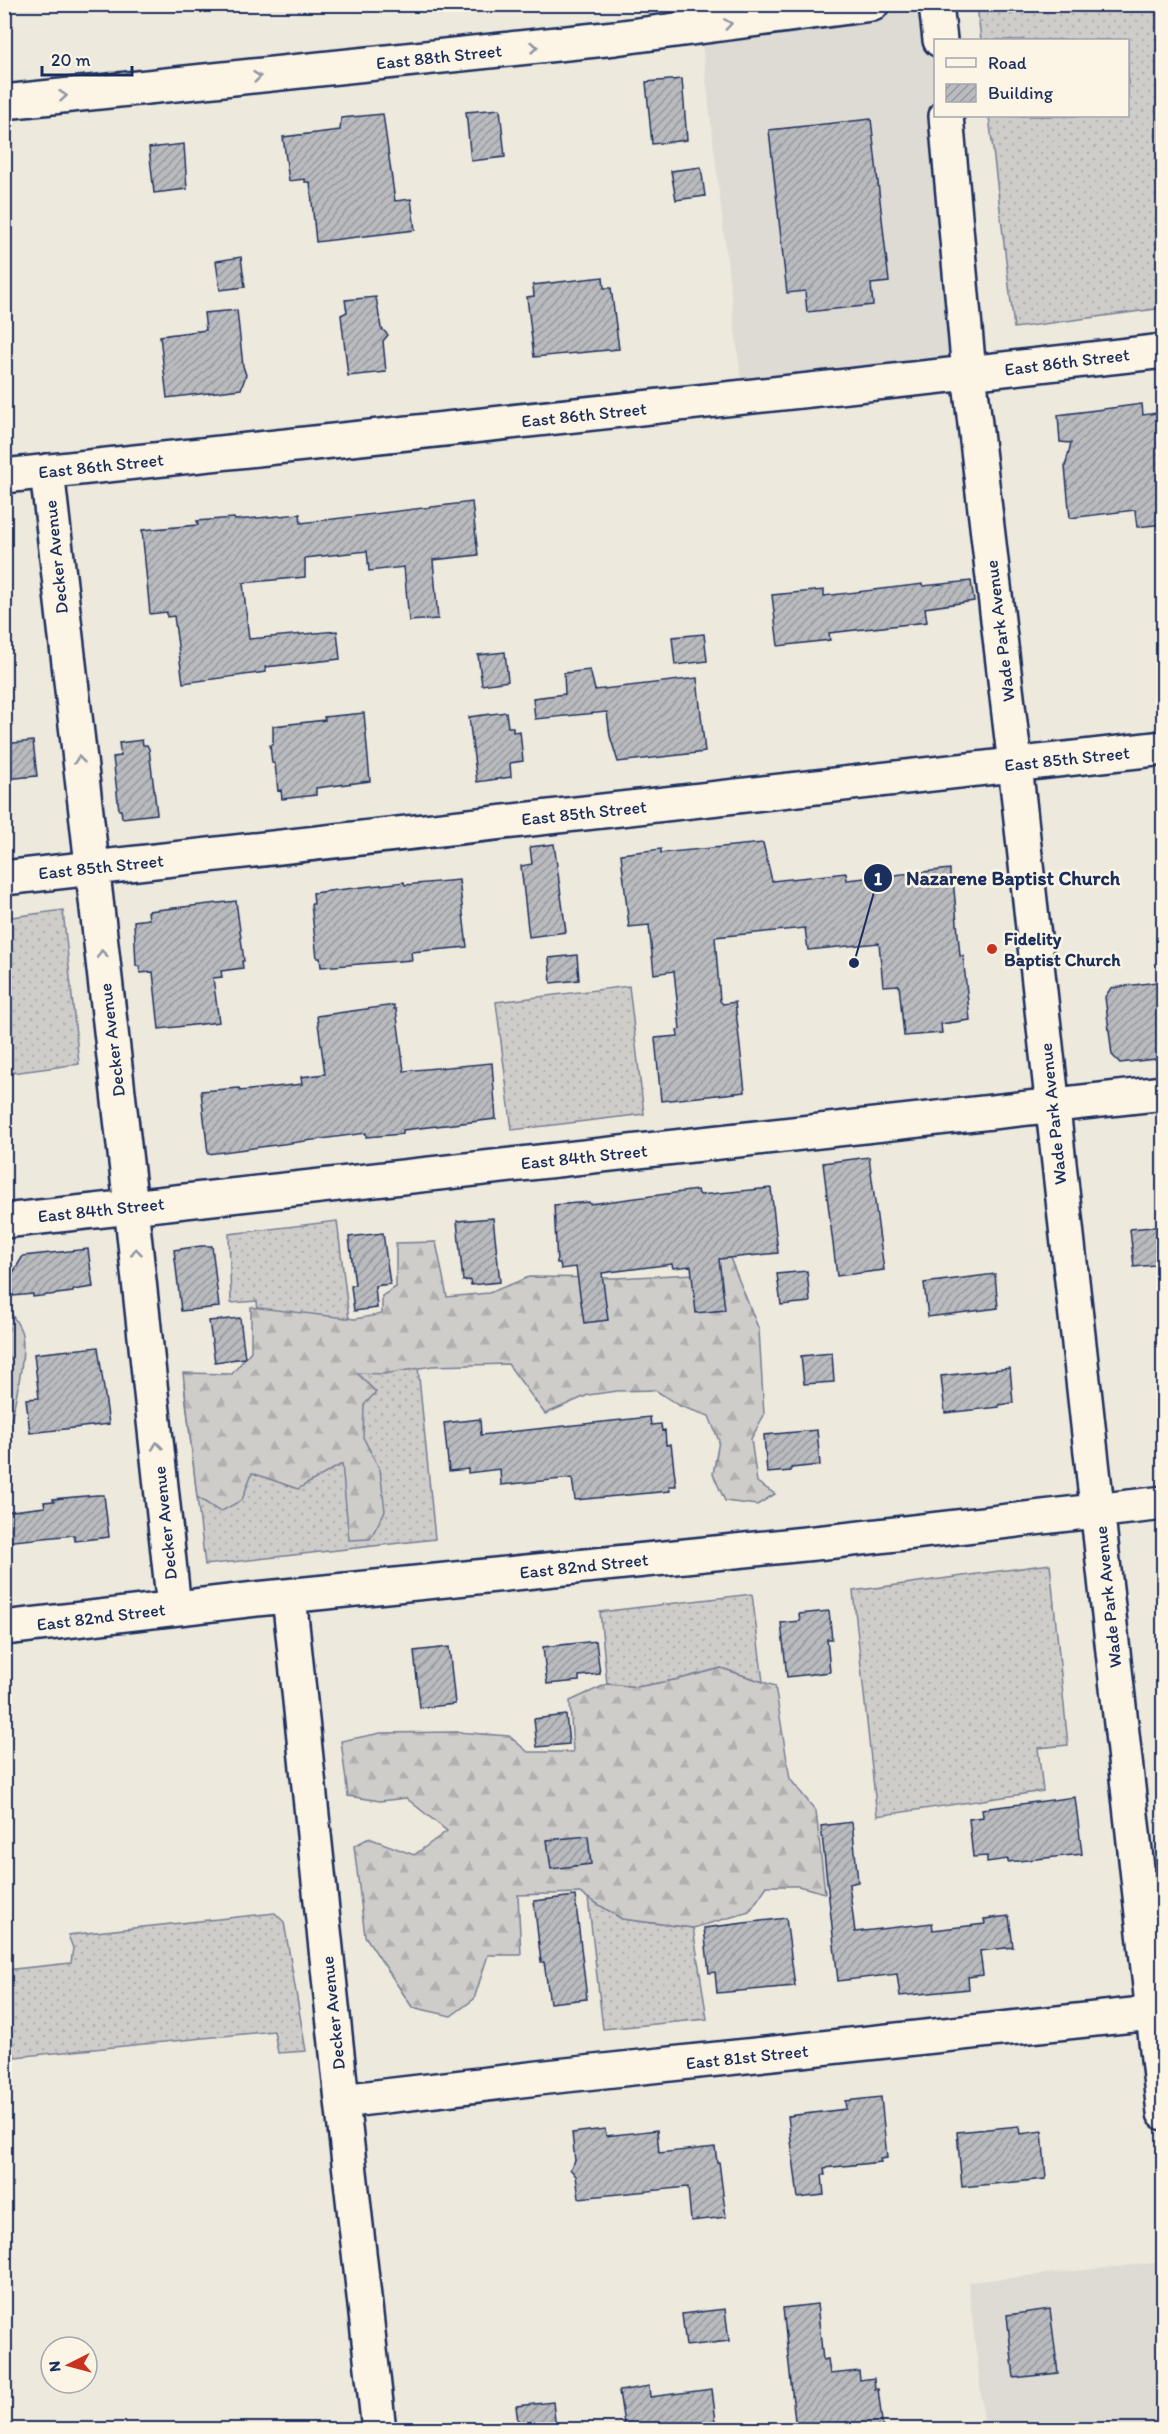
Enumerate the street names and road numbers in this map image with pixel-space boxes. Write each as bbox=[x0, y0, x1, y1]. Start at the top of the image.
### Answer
street label: East 88th Street bbox=[375, 39, 503, 75]
street label: East 86th Street bbox=[1003, 343, 1131, 381]
street label: East 86th Street bbox=[520, 397, 648, 433]
street label: East 86th Street bbox=[37, 448, 165, 484]
street label: Decker Avenue bbox=[39, 499, 73, 615]
street label: Wade Park Avenue bbox=[980, 559, 1020, 703]
street label: East 85th Street bbox=[1003, 741, 1131, 777]
street label: East 85th Street bbox=[520, 795, 648, 831]
street label: East 85th Street bbox=[37, 849, 165, 885]
street label: Decker Avenue bbox=[94, 982, 130, 1098]
street label: Wade Park Avenue bbox=[1035, 1042, 1071, 1186]
street label: East 84th Street bbox=[520, 1139, 649, 1175]
street label: East 84th Street bbox=[37, 1192, 166, 1228]
street label: Decker Avenue bbox=[148, 1465, 182, 1581]
street label: Wade Park Avenue bbox=[1090, 1525, 1126, 1669]
street label: East 82nd Street bbox=[518, 1548, 650, 1584]
street label: East 82nd Street bbox=[35, 1598, 167, 1636]
street label: Decker Avenue bbox=[316, 1955, 350, 2071]
street label: East 81st Street bbox=[685, 2040, 810, 2074]

